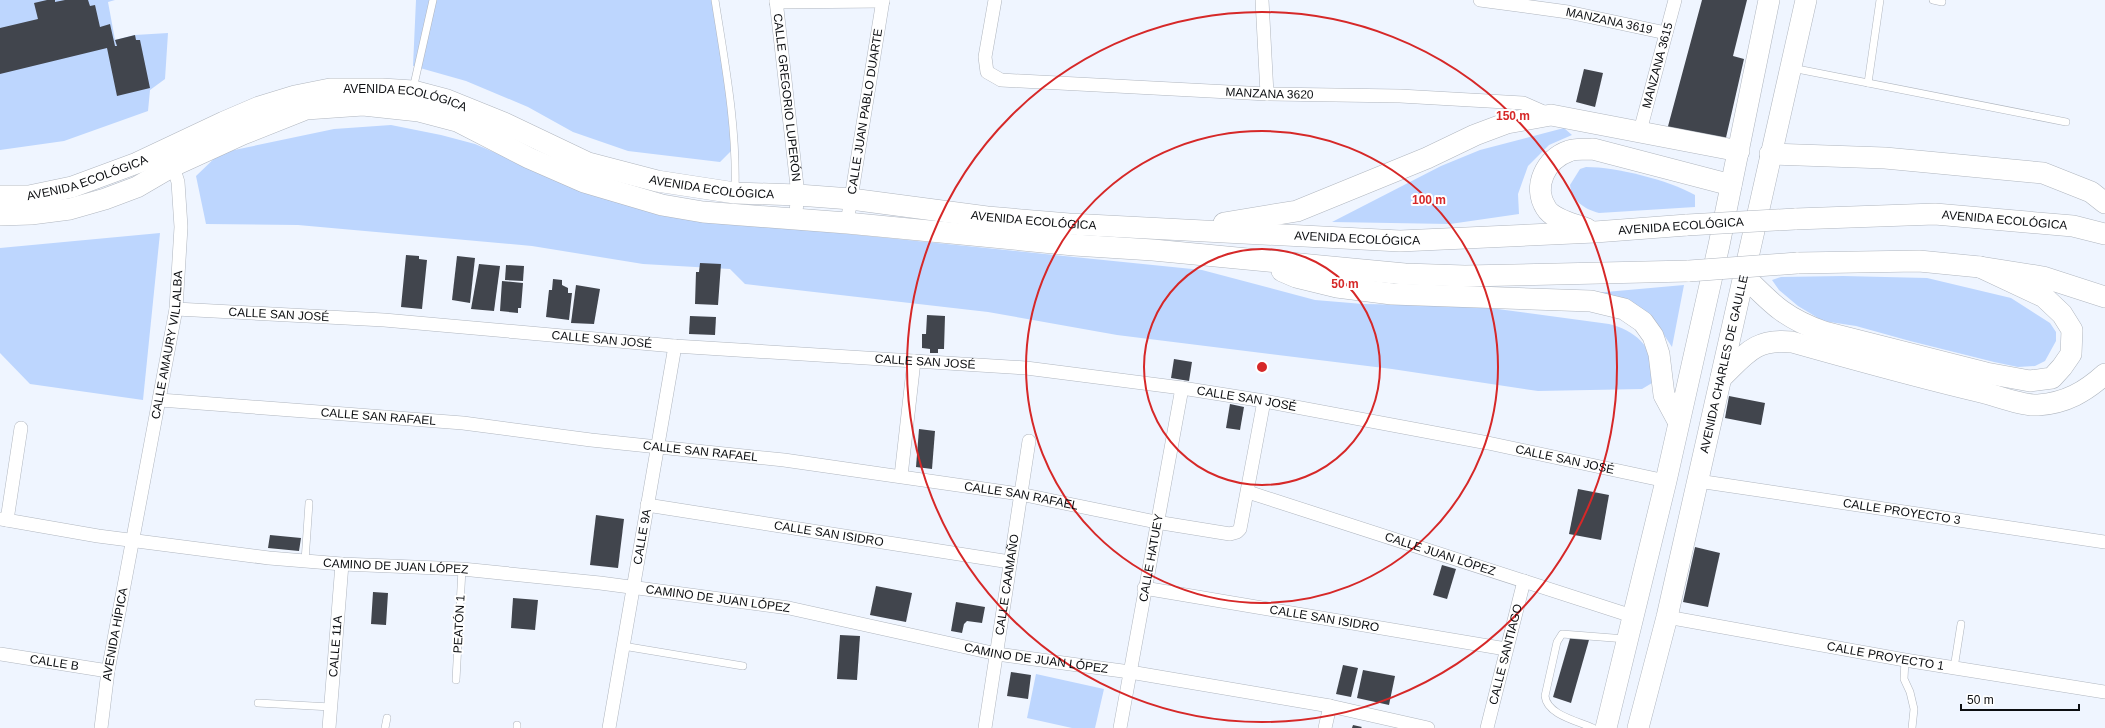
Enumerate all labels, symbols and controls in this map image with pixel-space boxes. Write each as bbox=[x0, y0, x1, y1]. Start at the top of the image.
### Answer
street label: MANZANA 3619 bbox=[1565, 5, 1654, 37]
street label: CALLE GREGORIO LUPERÓN bbox=[771, 13, 803, 182]
street label: MANZANA 3615 bbox=[1639, 21, 1676, 110]
street label: CALLE JUAN PABLO DUARTE bbox=[845, 27, 885, 195]
street label: AVENIDA ECOLÓGICA bbox=[343, 82, 469, 114]
street label: MANZANA 3620 bbox=[1225, 85, 1314, 102]
text: 150 m bbox=[1496, 109, 1530, 123]
street label: AVENIDA ECOLÓGICA bbox=[26, 152, 150, 203]
street label: AVENIDA ECOLÓGICA bbox=[648, 172, 774, 201]
text: 100 m bbox=[1412, 193, 1446, 207]
street label: AVENIDA ECOLÓGICA bbox=[970, 208, 1097, 232]
street label: AVENIDA ECOLÓGICA bbox=[1941, 208, 2068, 232]
street label: AVENIDA ECOLÓGICA bbox=[1618, 214, 1744, 237]
street label: AVENIDA ECOLÓGICA bbox=[1294, 229, 1420, 248]
street label: CALLE AMAURY VILLALBA bbox=[148, 270, 185, 420]
street label: AVENIDA CHARLES DE GAULLE bbox=[1697, 274, 1751, 454]
text: 50 m bbox=[1331, 277, 1359, 291]
street label: CALLE SAN JOSÉ bbox=[228, 305, 330, 324]
street label: CALLE SAN JOSÉ bbox=[551, 328, 653, 351]
street label: CALLE SAN JOSÉ bbox=[874, 352, 976, 372]
centre of rings bbox=[1255, 360, 1269, 374]
street label: CALLE SAN JOSÉ bbox=[1196, 383, 1298, 414]
street label: CALLE SAN RAFAEL bbox=[320, 405, 437, 428]
street label: CALLE SAN RAFAEL bbox=[642, 438, 759, 464]
street label: CALLE SAN JOSÉ bbox=[1514, 442, 1616, 477]
street label: CALLE SAN RAFAEL bbox=[963, 479, 1080, 513]
street label: CALLE PROYECTO 3 bbox=[1842, 496, 1962, 527]
street label: CALLE 9A bbox=[630, 508, 654, 566]
street label: CALLE HATUEY bbox=[1136, 513, 1166, 603]
street label: CALLE SAN ISIDRO bbox=[773, 518, 885, 549]
street label: CALLE JUAN LÓPEZ bbox=[1383, 530, 1497, 578]
street label: CALLE CAAMAÑO bbox=[992, 533, 1022, 636]
street label: CAMINO DE JUAN LÓPEZ bbox=[323, 555, 469, 577]
street label: CAMINO DE JUAN LÓPEZ bbox=[645, 582, 791, 615]
street label: AVENIDA HÍPICA bbox=[100, 586, 131, 682]
street label: PEATÓN 1 bbox=[449, 594, 468, 654]
street label: CALLE SAN ISIDRO bbox=[1269, 602, 1380, 635]
street label: CALLE SANTIAGO bbox=[1486, 602, 1525, 706]
street label: CALLE 11A bbox=[326, 615, 345, 678]
street label: CALLE PROYECTO 1 bbox=[1826, 639, 1945, 673]
street label: CAMINO DE JUAN LÓPEZ bbox=[963, 640, 1109, 676]
street label: CALLE B bbox=[29, 652, 80, 673]
scale bar bbox=[1961, 686, 2079, 712]
text: 50 m bbox=[1967, 693, 1994, 707]

